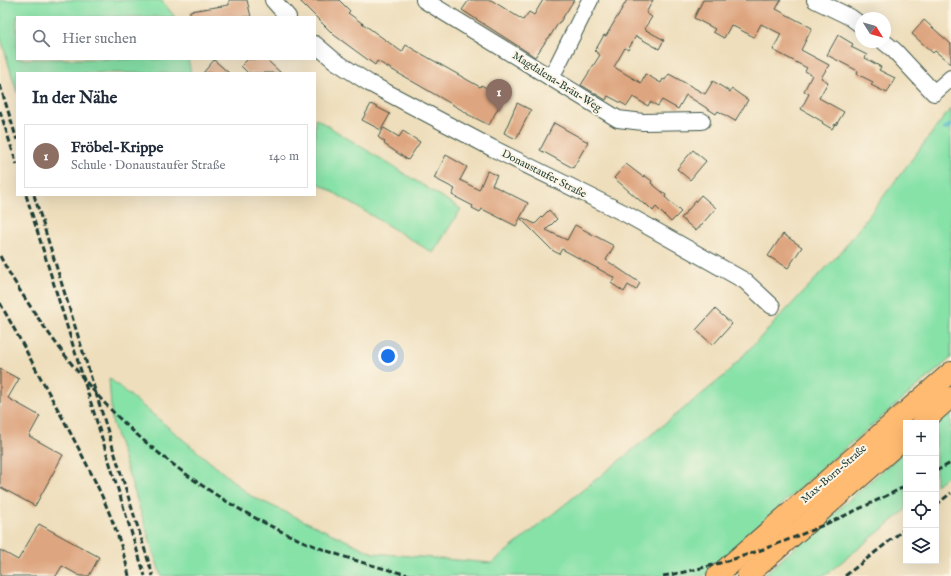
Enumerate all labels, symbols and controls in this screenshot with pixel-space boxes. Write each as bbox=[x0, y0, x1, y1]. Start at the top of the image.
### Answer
north arrow bbox=[855, 12, 891, 48]
search box bbox=[16, 16, 316, 60]
icon: search bbox=[30, 27, 52, 49]
text: Hier suchen bbox=[62, 29, 137, 48]
street label: Magdalena-Bräu-Weg bbox=[510, 49, 605, 116]
pin: 1 bbox=[486, 79, 512, 112]
text: In der Nähe bbox=[32, 88, 117, 109]
text: Fröbel-Krippe bbox=[71, 138, 163, 157]
street label: Donaustaufer Straße bbox=[499, 147, 589, 201]
text: 1 bbox=[44, 148, 48, 165]
text: 140 m bbox=[269, 148, 299, 165]
text: Schule · Donaustaufer Straße bbox=[71, 157, 225, 174]
your location bbox=[378, 346, 398, 366]
map controls bbox=[903, 420, 939, 564]
button: + bbox=[903, 420, 939, 456]
street label: Max-Born-Straße bbox=[798, 442, 870, 506]
button: − bbox=[903, 456, 939, 492]
button: locate bbox=[903, 492, 939, 528]
button: layers bbox=[903, 528, 939, 564]

